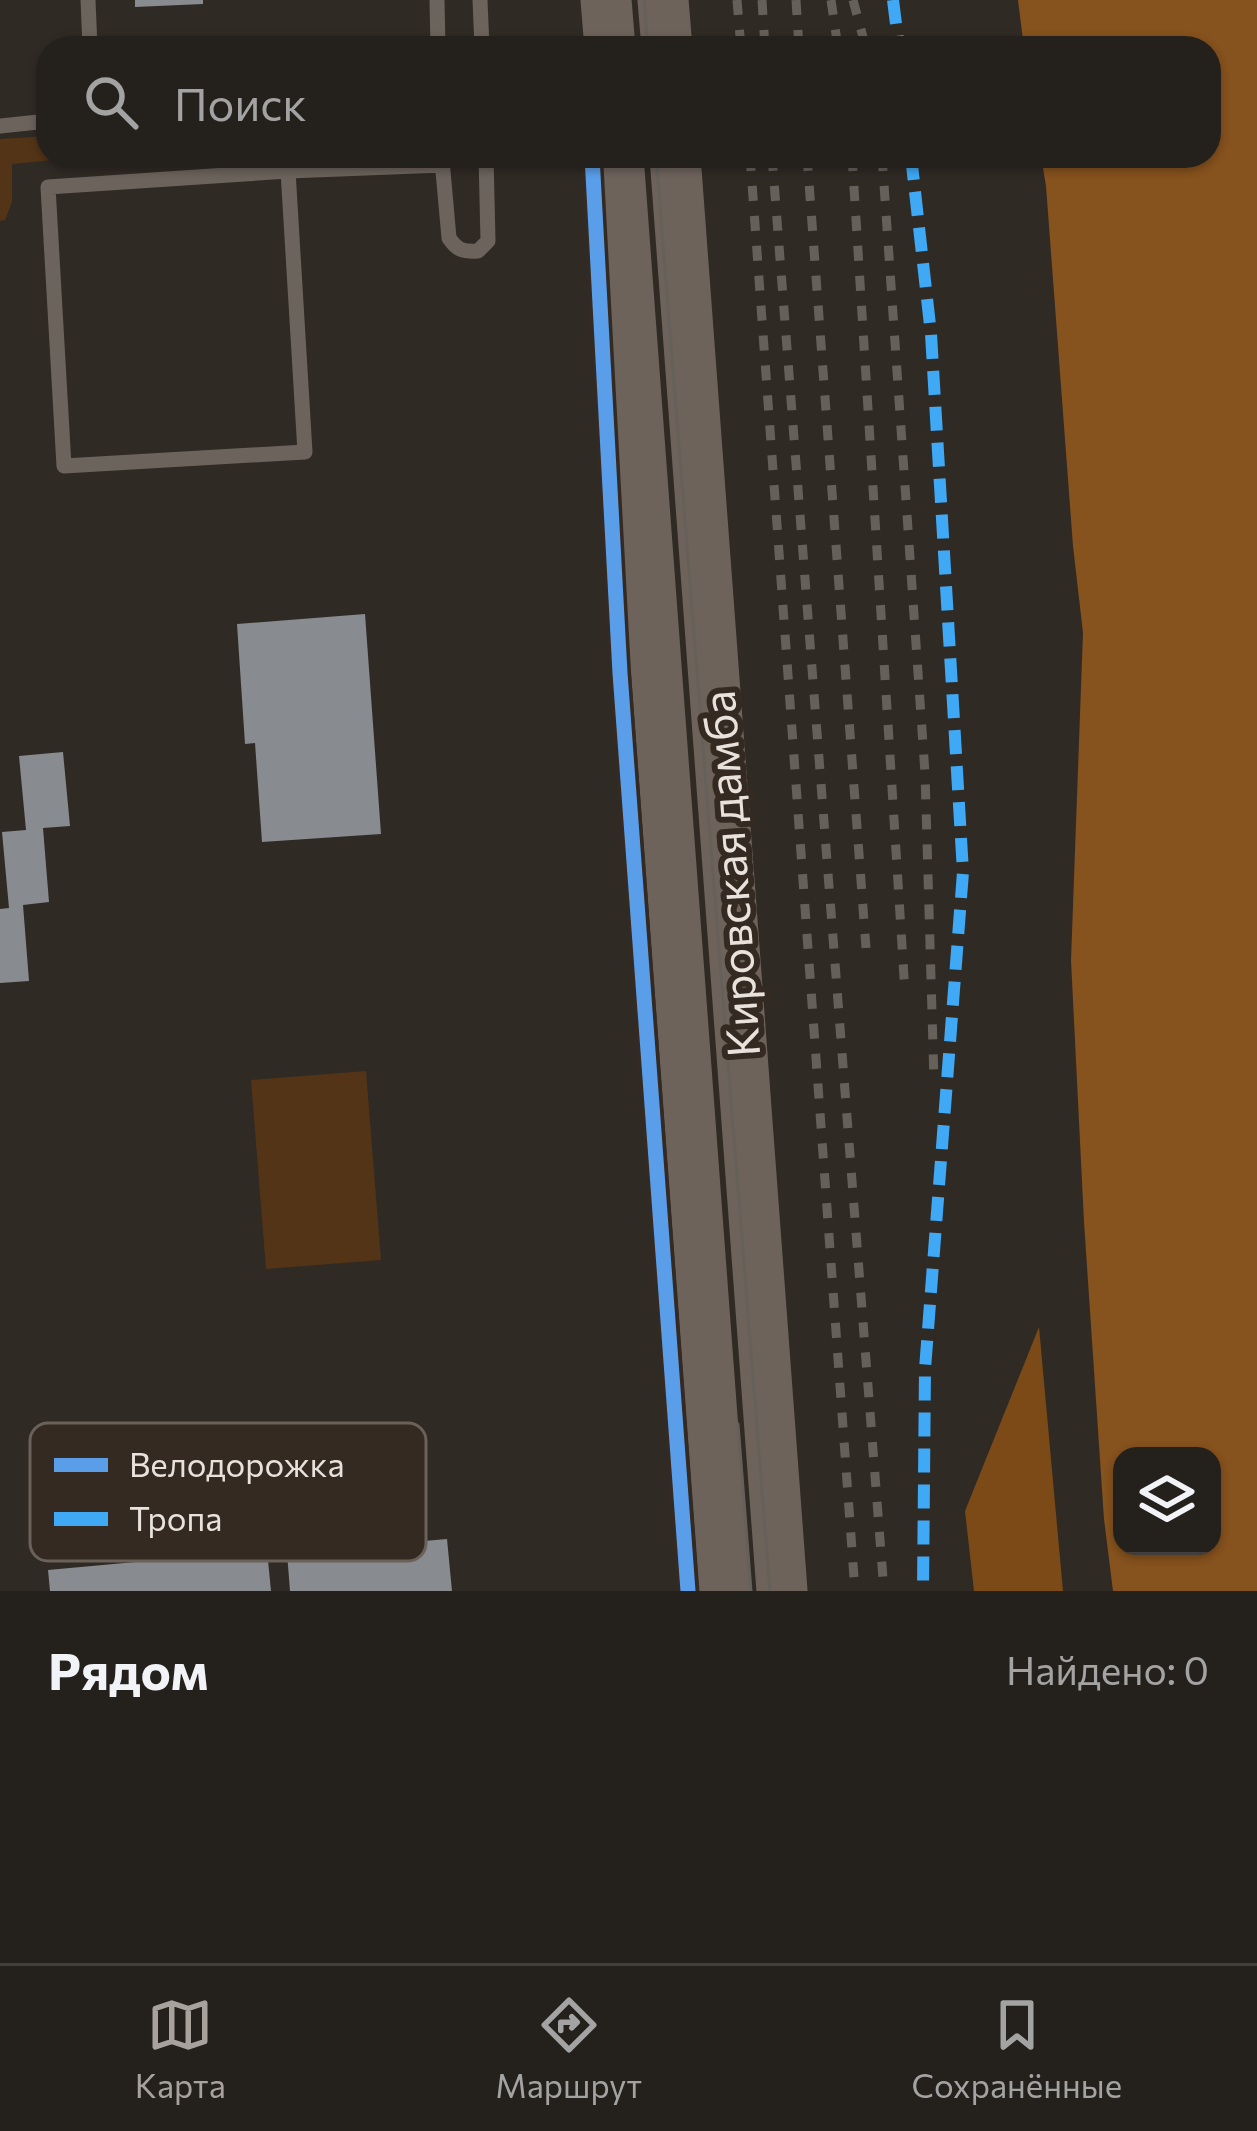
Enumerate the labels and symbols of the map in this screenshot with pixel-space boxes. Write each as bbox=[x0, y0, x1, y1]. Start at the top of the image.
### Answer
street label: Кировская дамба bbox=[689, 689, 769, 1059]
legend bbox=[30, 1423, 426, 1561]
text: Велодорожка bbox=[129, 1443, 345, 1484]
text: Тропа bbox=[129, 1497, 222, 1538]

